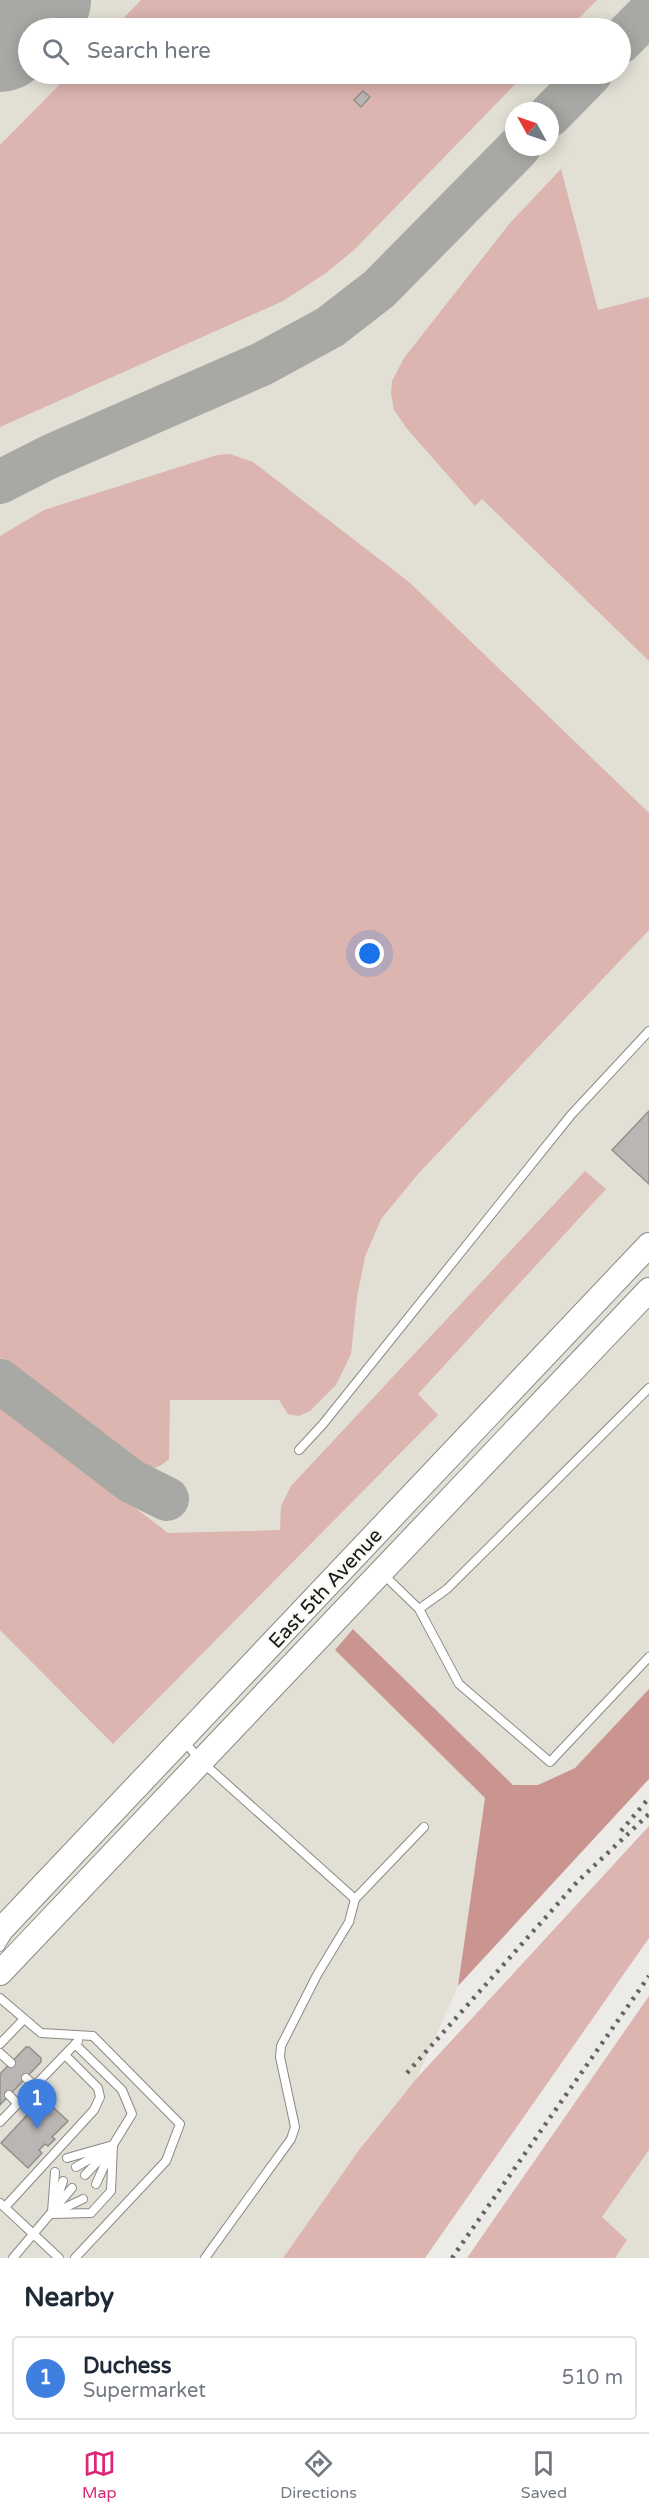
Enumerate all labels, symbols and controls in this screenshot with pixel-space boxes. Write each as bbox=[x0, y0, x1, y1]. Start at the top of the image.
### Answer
search box bbox=[18, 18, 631, 84]
icon: search bbox=[39, 35, 72, 68]
text: Search here bbox=[87, 38, 211, 64]
north arrow bbox=[505, 102, 559, 156]
your location bbox=[355, 939, 384, 968]
street label: East 5th Avenue bbox=[264, 1524, 387, 1654]
pin: 1 bbox=[18, 2080, 57, 2129]
text: Nearby bbox=[24, 2282, 114, 2313]
text: Duchess bbox=[83, 2353, 171, 2379]
text: 1 bbox=[39, 2366, 52, 2390]
text: 510 m bbox=[562, 2366, 623, 2390]
text: Supermarket bbox=[83, 2379, 206, 2403]
tab: Map bbox=[82, 2447, 116, 2503]
tab: Directions bbox=[280, 2447, 357, 2503]
tab: Saved bbox=[521, 2447, 567, 2503]

